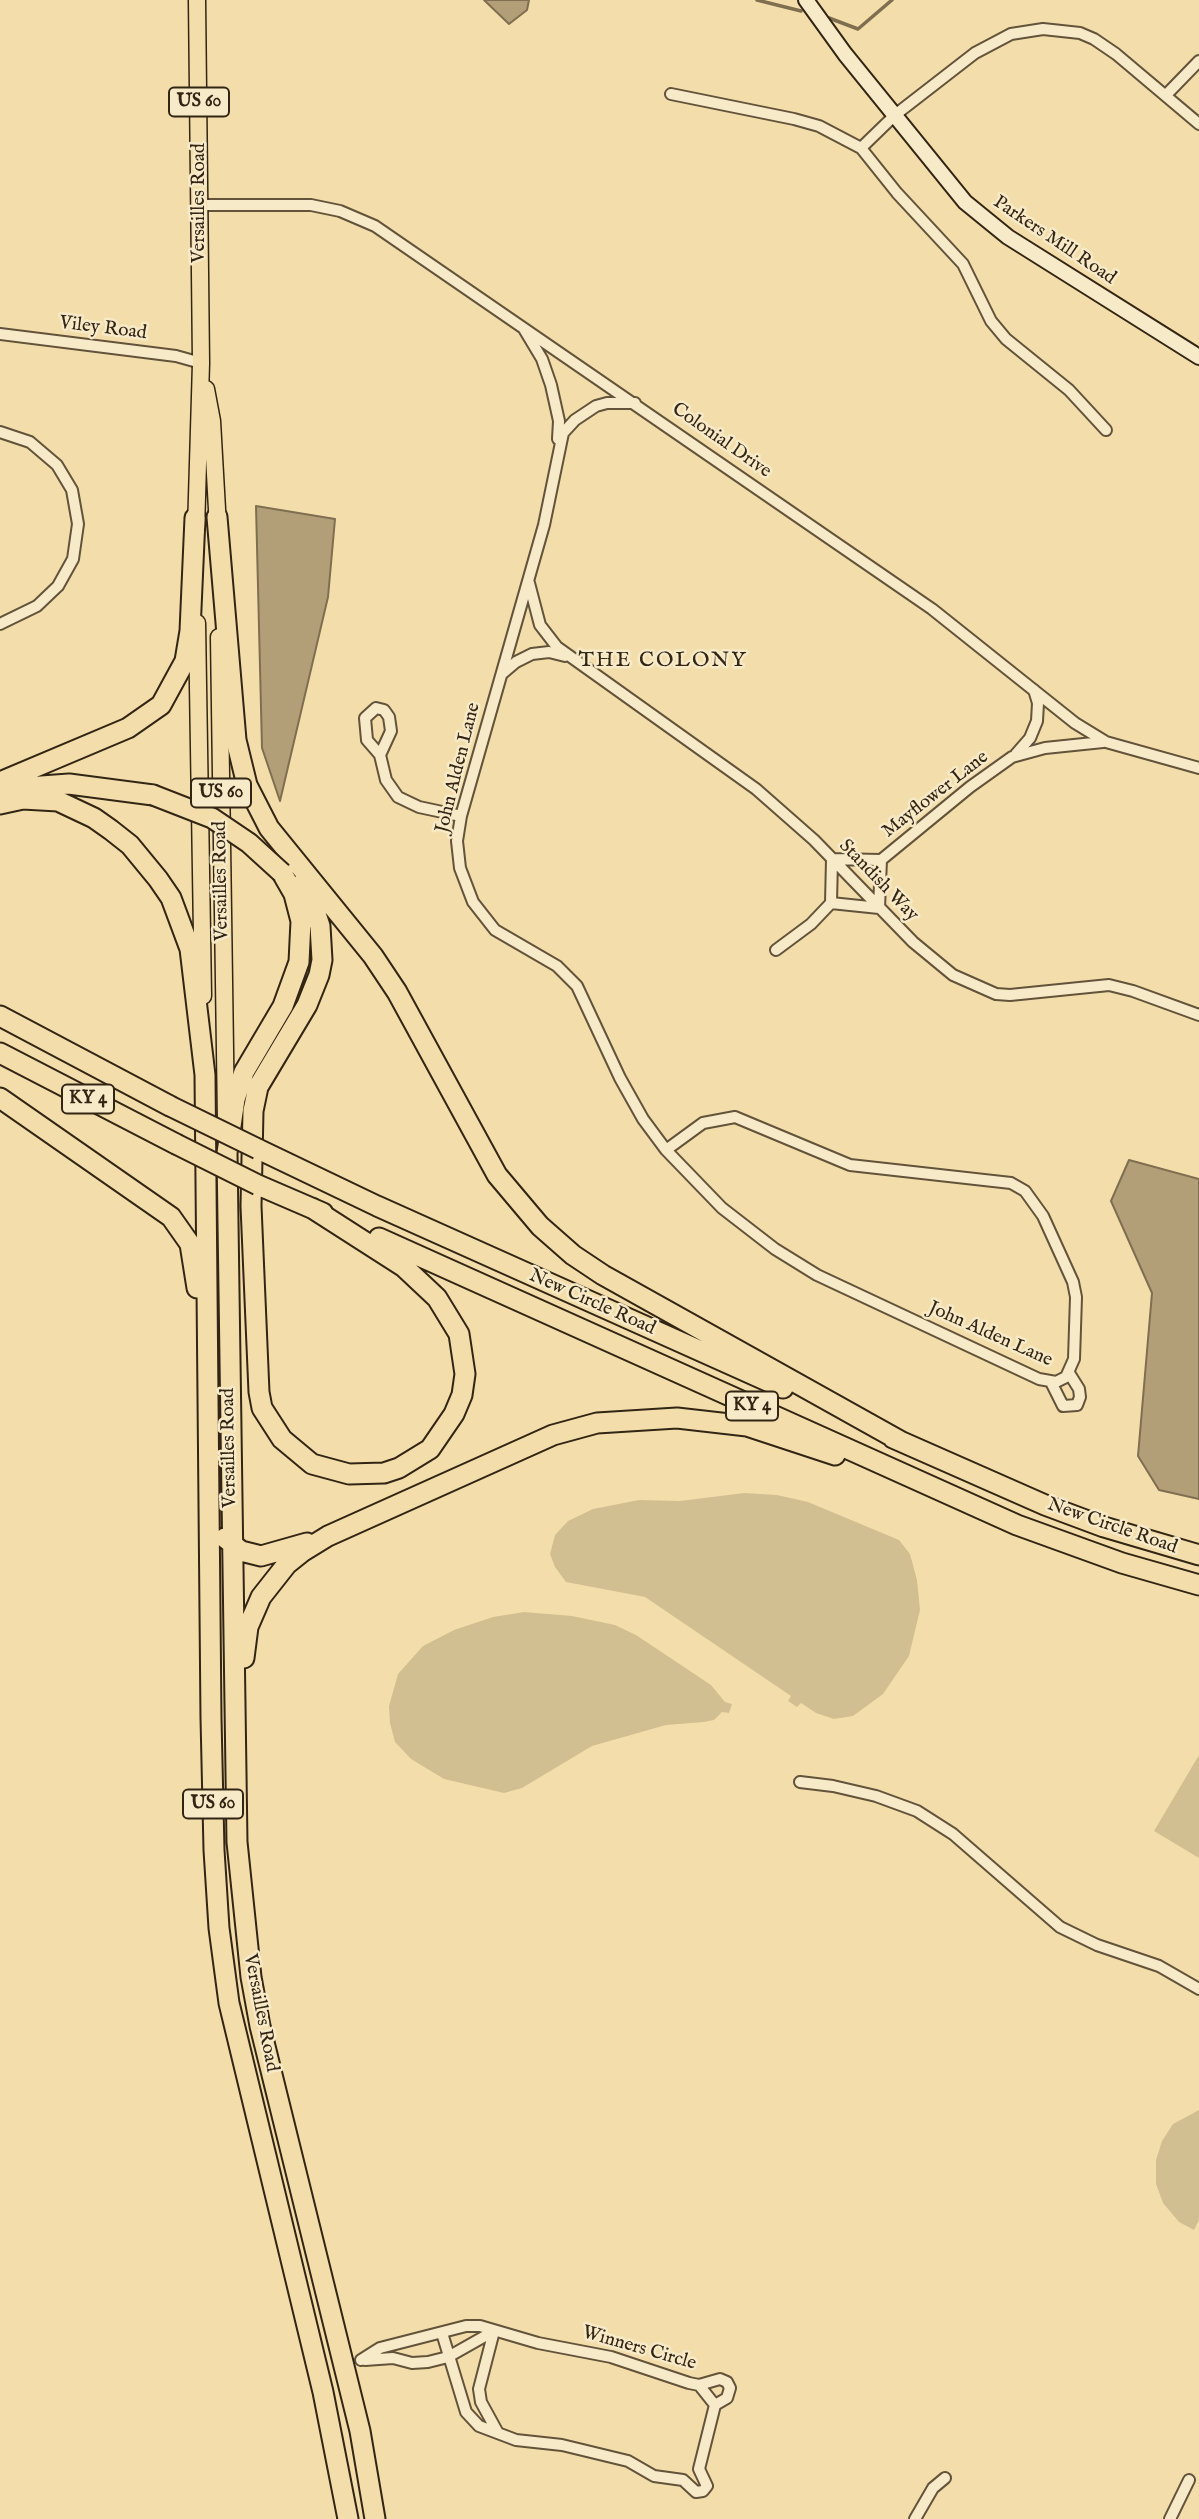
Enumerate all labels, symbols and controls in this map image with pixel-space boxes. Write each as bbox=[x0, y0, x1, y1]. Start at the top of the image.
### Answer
road number: US 60 bbox=[169, 88, 229, 116]
street label: Versailles Road bbox=[189, 143, 211, 263]
street label: Parkers Mill Road bbox=[988, 192, 1120, 290]
street label: Viley Road bbox=[58, 312, 148, 346]
street label: Colonial Drive bbox=[667, 398, 775, 484]
district label: THE COLONY bbox=[580, 649, 746, 675]
street label: John Alden Lane bbox=[432, 701, 486, 835]
street label: Mayflower Lane bbox=[878, 747, 994, 843]
road number: US 60 bbox=[191, 778, 251, 808]
street label: Versailles Road bbox=[210, 821, 234, 941]
street label: Standish Way bbox=[833, 835, 923, 927]
road number: KY 4 bbox=[62, 1084, 114, 1114]
street label: New Circle Road bbox=[525, 1265, 659, 1341]
street label: John Alden Lane bbox=[924, 1297, 1056, 1373]
street label: Versailles Road bbox=[218, 1388, 242, 1508]
road number: KY 4 bbox=[726, 1392, 778, 1420]
street label: New Circle Road bbox=[1044, 1494, 1180, 1560]
road number: US 60 bbox=[183, 1790, 243, 1818]
street label: Versailles Road bbox=[237, 1952, 283, 2074]
street label: Winners Circle bbox=[579, 2322, 699, 2376]

